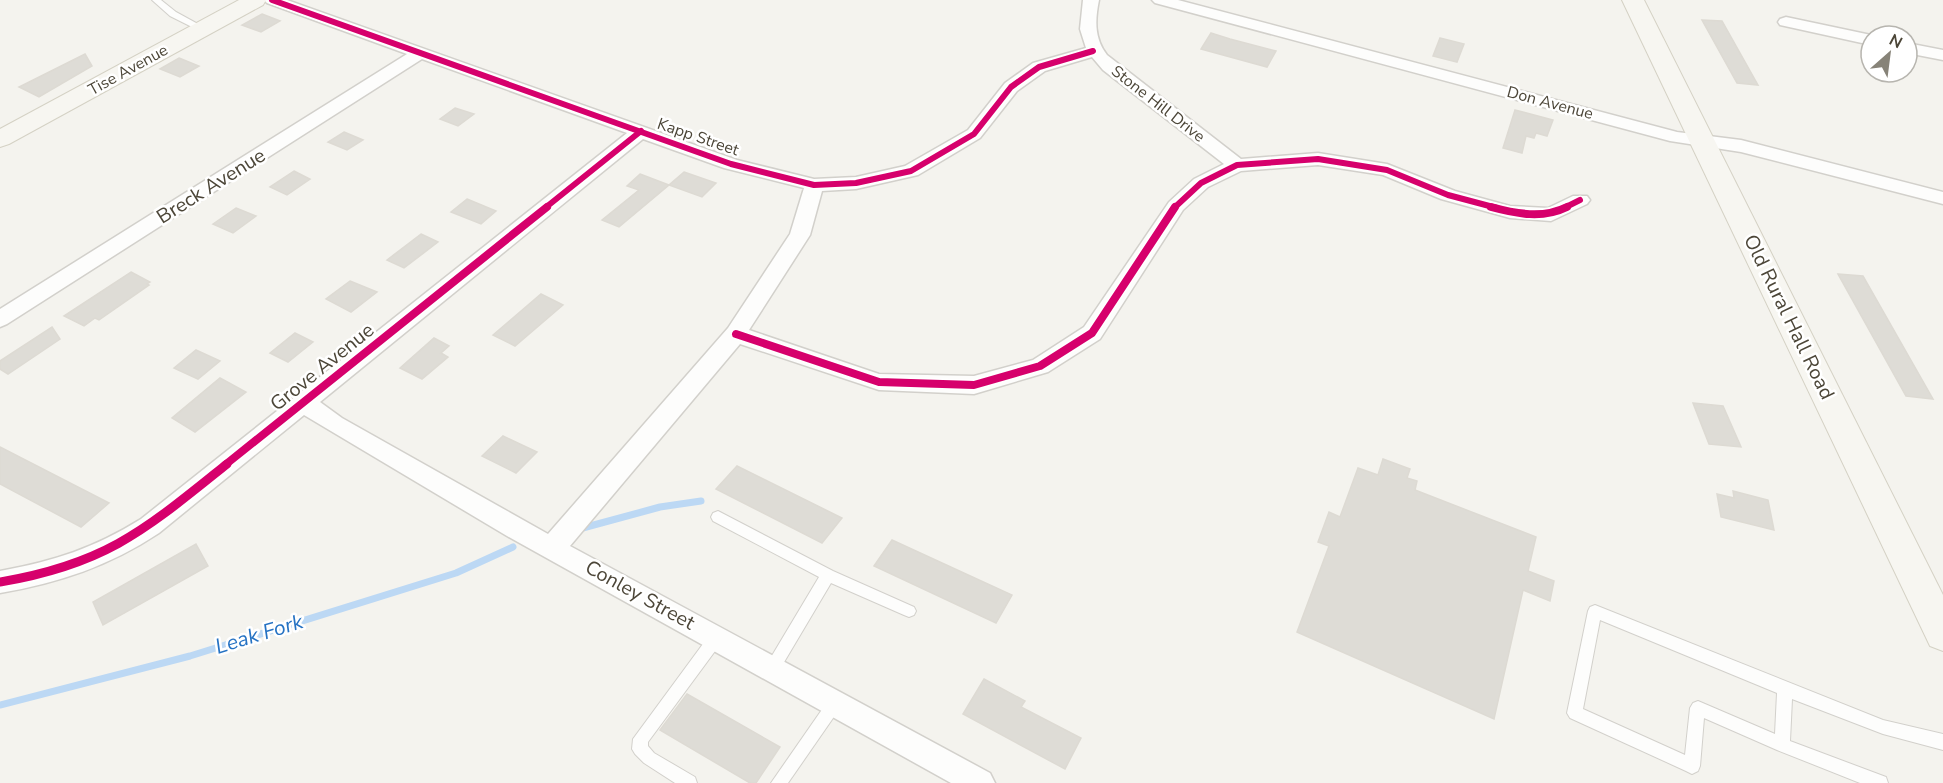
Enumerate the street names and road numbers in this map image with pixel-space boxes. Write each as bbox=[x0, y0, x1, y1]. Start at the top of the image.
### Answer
street label: Tise Avenue bbox=[84, 39, 172, 101]
street label: Stone Hill Drive bbox=[1107, 60, 1209, 148]
street label: Don Avenue bbox=[1504, 81, 1596, 125]
street label: Kapp Street bbox=[654, 113, 742, 161]
street label: Breck Avenue bbox=[151, 142, 271, 230]
street label: Old Rural Hall Road bbox=[1737, 230, 1841, 404]
street label: Grove Avenue bbox=[264, 317, 380, 417]
street label: Conley Street bbox=[580, 554, 701, 637]

